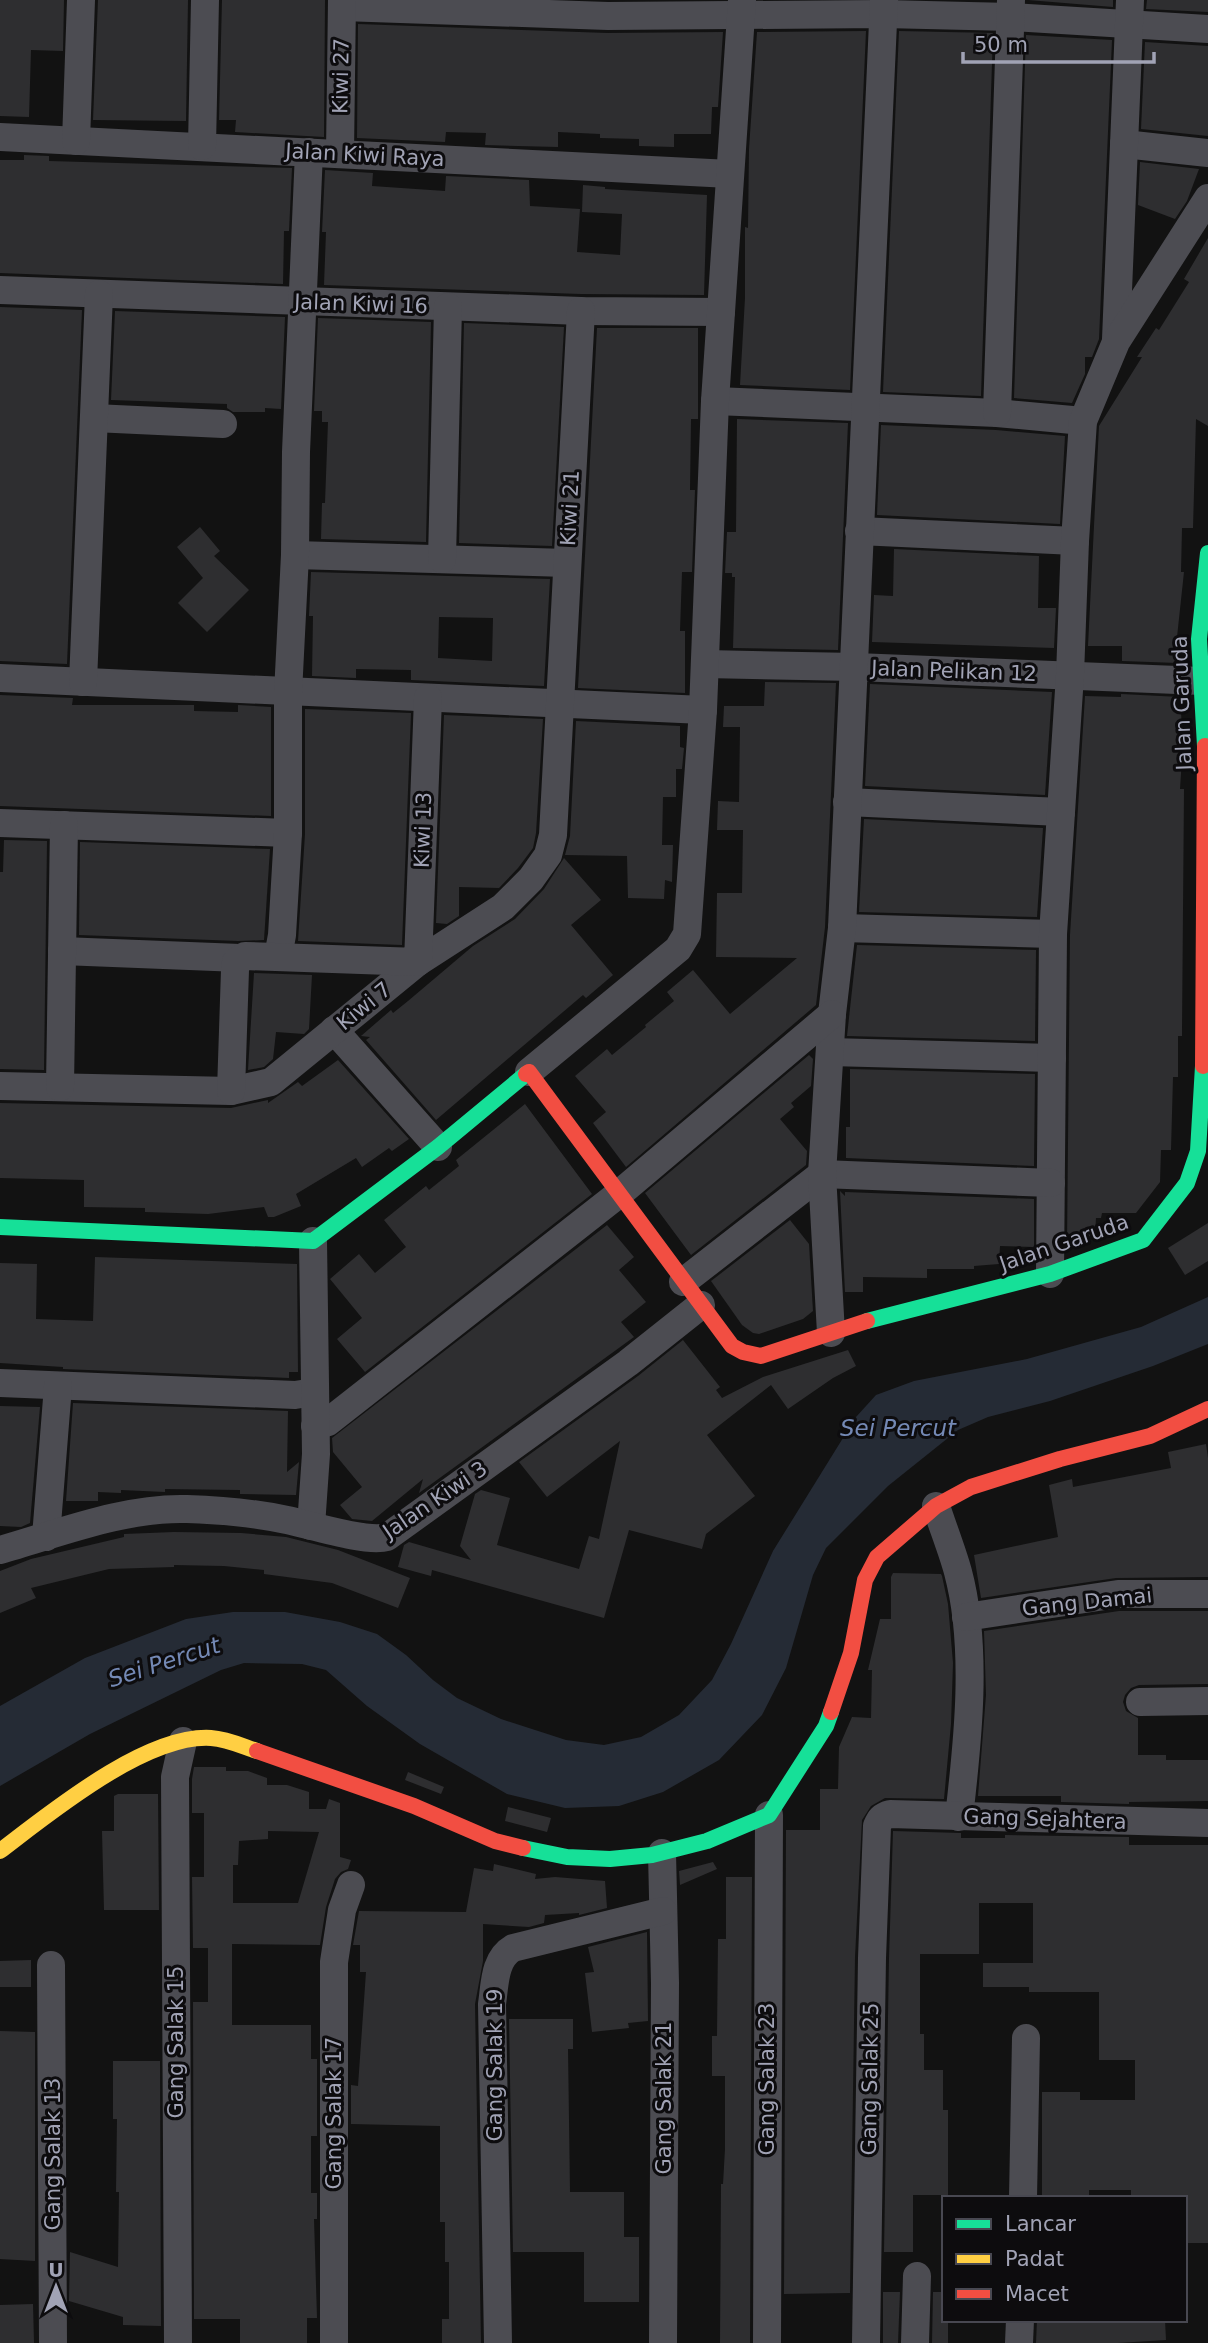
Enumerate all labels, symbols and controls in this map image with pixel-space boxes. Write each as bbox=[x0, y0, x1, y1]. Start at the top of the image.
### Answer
scale bar bbox=[963, 21, 1154, 65]
text: 50 m bbox=[974, 33, 1028, 57]
street label: Kiwi 27 bbox=[328, 38, 354, 114]
street label: Jalan Kiwi Raya bbox=[283, 139, 445, 171]
street label: Jalan Kiwi 16 bbox=[292, 290, 428, 318]
street label: Kiwi 21 bbox=[556, 469, 584, 547]
street label: Jalan Garuda bbox=[1168, 635, 1196, 773]
street label: Jalan Pelikan 12 bbox=[869, 656, 1037, 686]
street label: Kiwi 13 bbox=[410, 792, 436, 868]
street label: Kiwi 7 bbox=[332, 977, 396, 1035]
street label: Jalan Garuda bbox=[994, 1210, 1132, 1277]
water label: Sei Percut bbox=[840, 1415, 957, 1441]
street label: Jalan Kiwi 3 bbox=[377, 1456, 492, 1545]
street label: Gang Damai bbox=[1021, 1583, 1153, 1621]
water label: Sei Percut bbox=[105, 1631, 224, 1692]
street label: Gang Sejahtera bbox=[963, 1804, 1127, 1834]
street label: Gang Salak 15 bbox=[164, 1966, 188, 2118]
street label: Gang Salak 19 bbox=[483, 1989, 507, 2141]
street label: Gang Salak 25 bbox=[857, 2002, 883, 2156]
street label: Gang Salak 23 bbox=[755, 2003, 779, 2155]
street label: Gang Salak 21 bbox=[652, 2022, 676, 2174]
street label: Gang Salak 17 bbox=[322, 2037, 346, 2189]
street label: Gang Salak 13 bbox=[41, 2078, 65, 2230]
legend bbox=[942, 2196, 1187, 2322]
text: Lancar bbox=[1005, 2212, 1076, 2236]
text: Padat bbox=[1005, 2247, 1064, 2271]
north arrow bbox=[21, 2252, 91, 2322]
text: U bbox=[48, 2259, 64, 2281]
text: Macet bbox=[1005, 2282, 1069, 2306]

